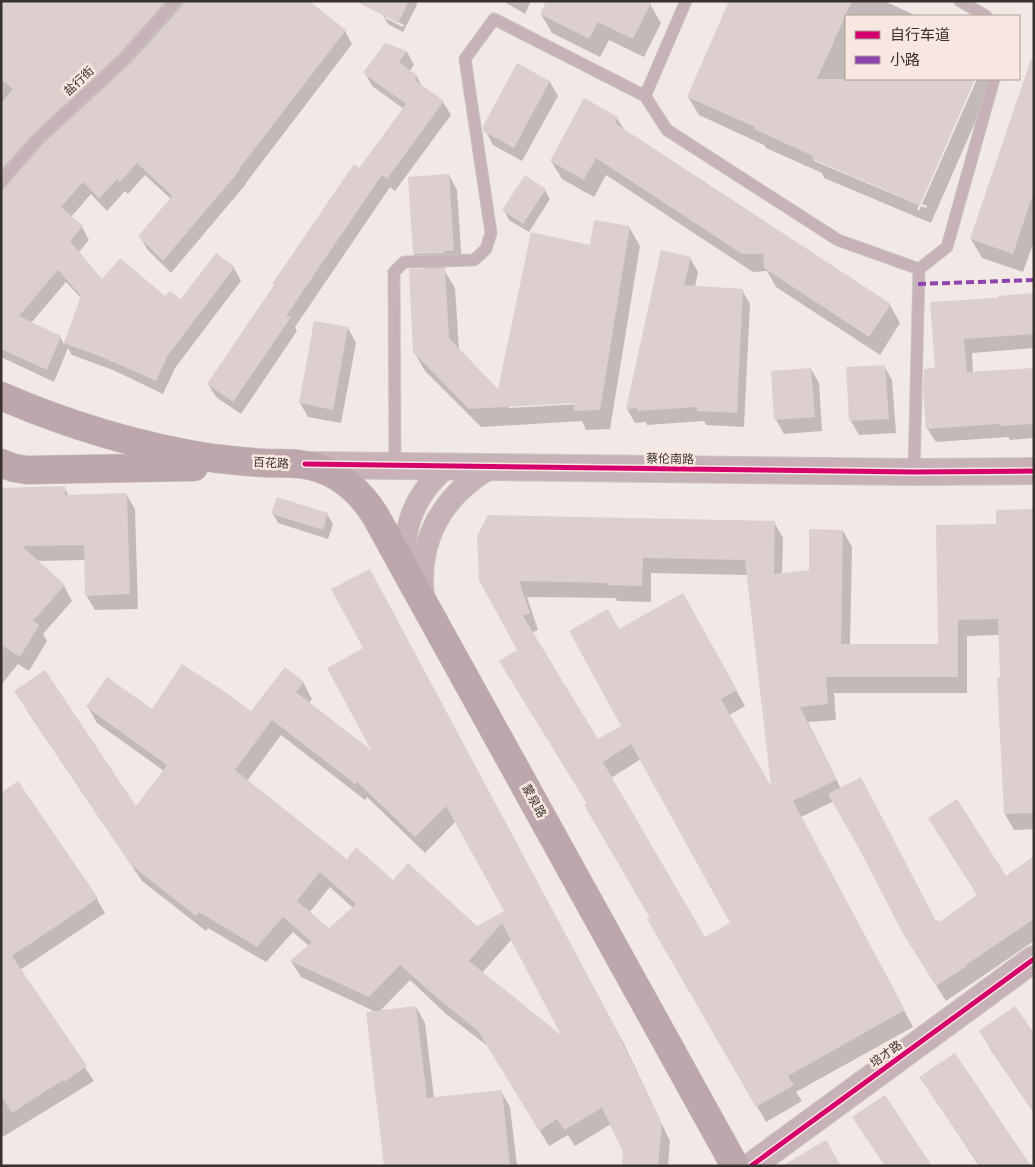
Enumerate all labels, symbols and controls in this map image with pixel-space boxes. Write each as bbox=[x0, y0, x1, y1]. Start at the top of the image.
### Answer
legend bbox=[845, 15, 1020, 80]
text: 自行车道 bbox=[890, 26, 950, 44]
text: 小路 bbox=[890, 51, 920, 69]
street label: 盐行街 bbox=[61, 64, 97, 98]
street label: 蔡伦南路 bbox=[646, 452, 694, 466]
street label: 百花路 bbox=[253, 455, 289, 471]
street label: 蒙泉路 bbox=[519, 782, 549, 820]
street label: 培才路 bbox=[867, 1038, 905, 1070]

